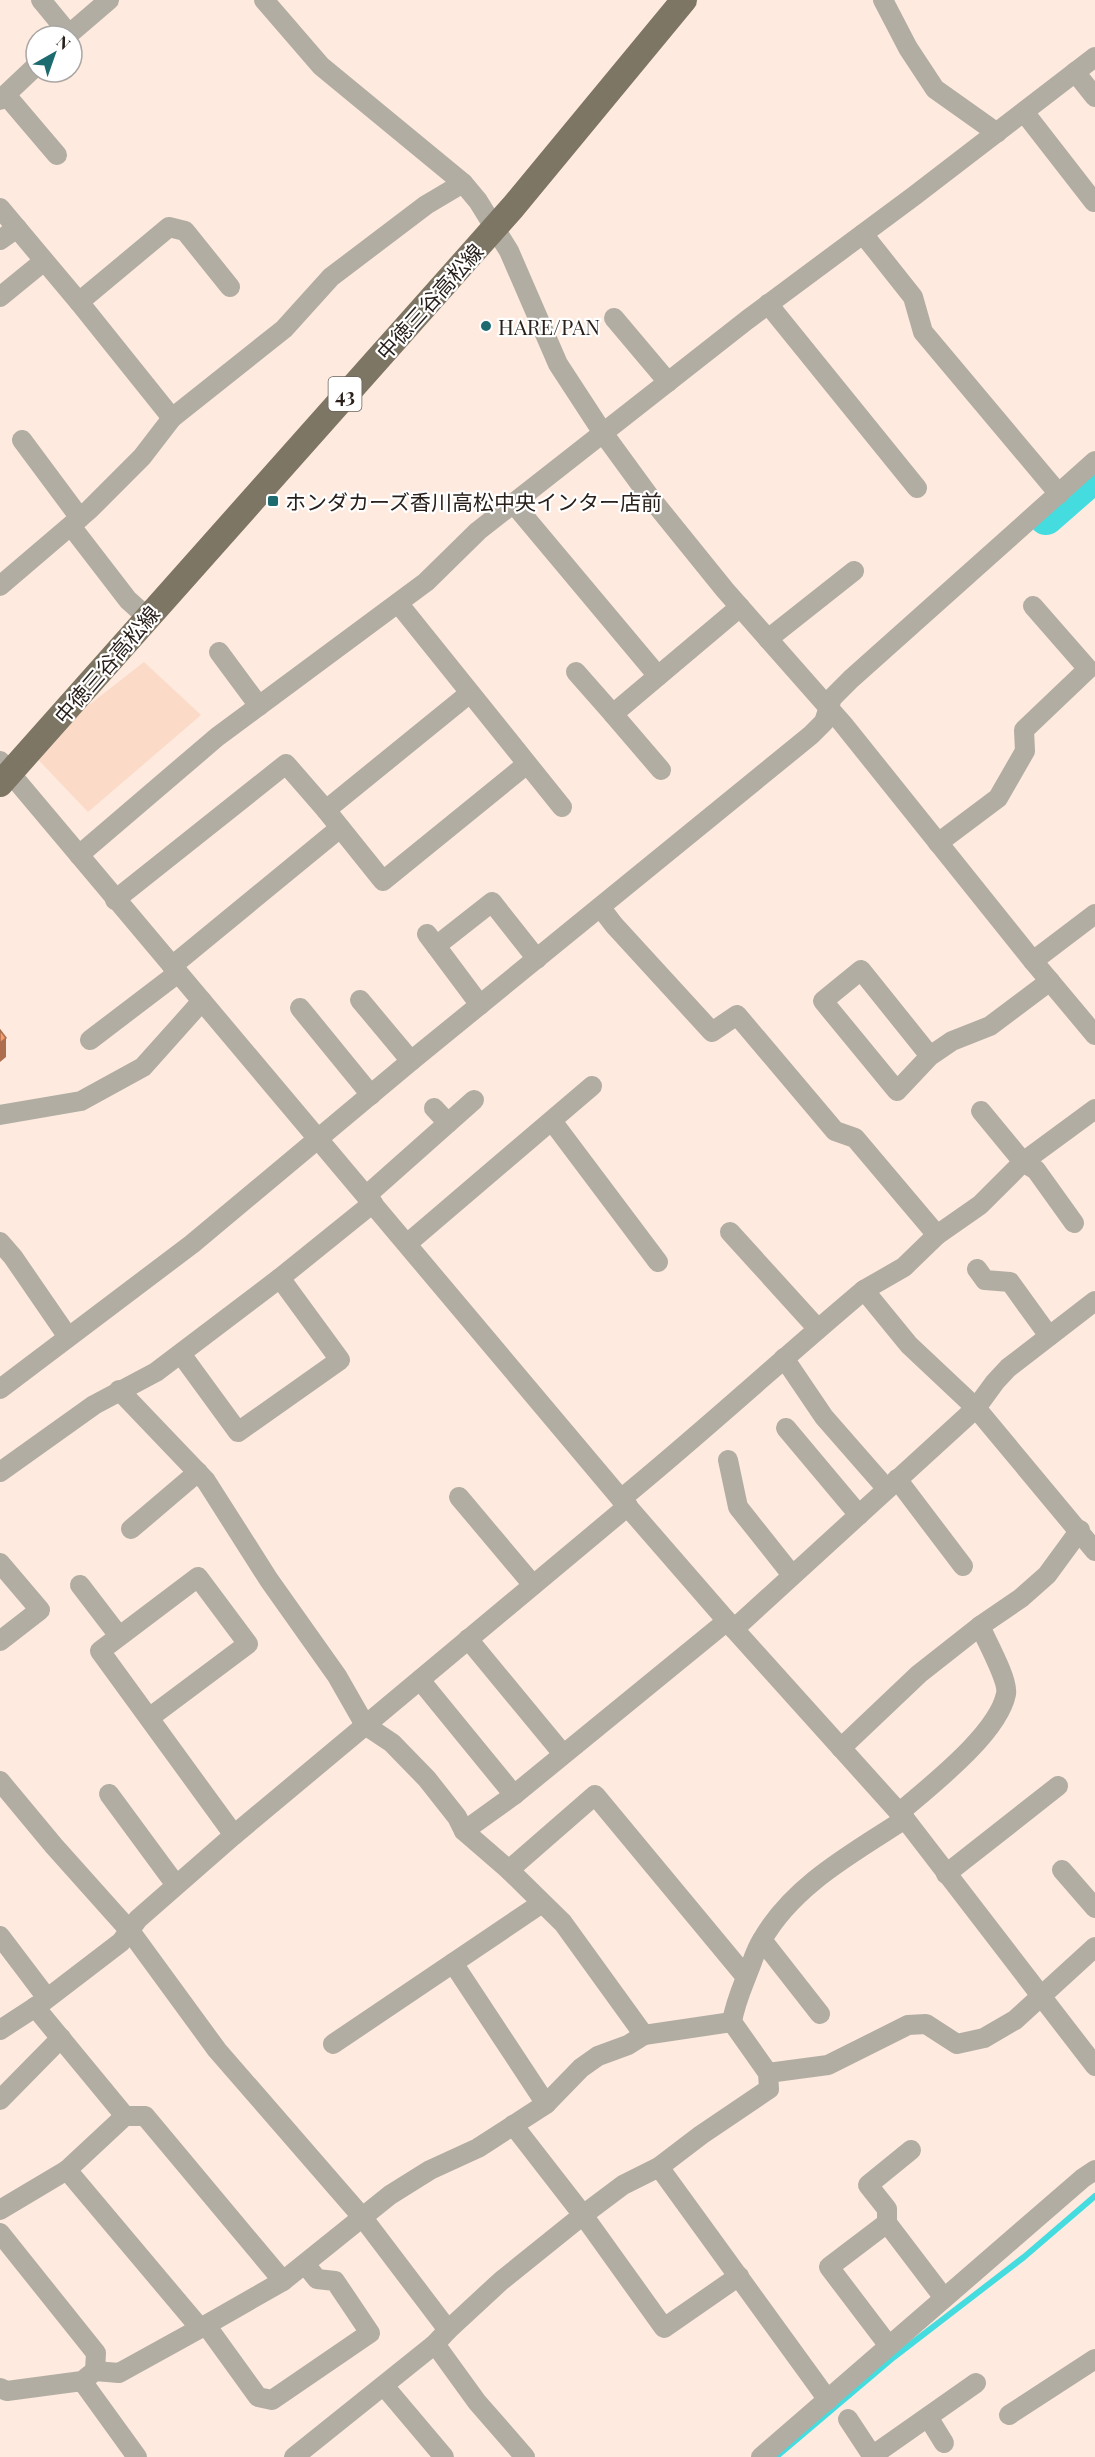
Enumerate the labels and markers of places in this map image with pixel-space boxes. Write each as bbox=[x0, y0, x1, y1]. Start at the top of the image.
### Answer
place label: HARE/PAN bbox=[498, 312, 600, 340]
marker: HARE/PAN bbox=[479, 319, 493, 333]
place label: ホンダカーズ香川高松中央インター店前 bbox=[285, 487, 662, 515]
marker: ホンダカーズ香川高松中央インター店前 bbox=[266, 494, 280, 508]

